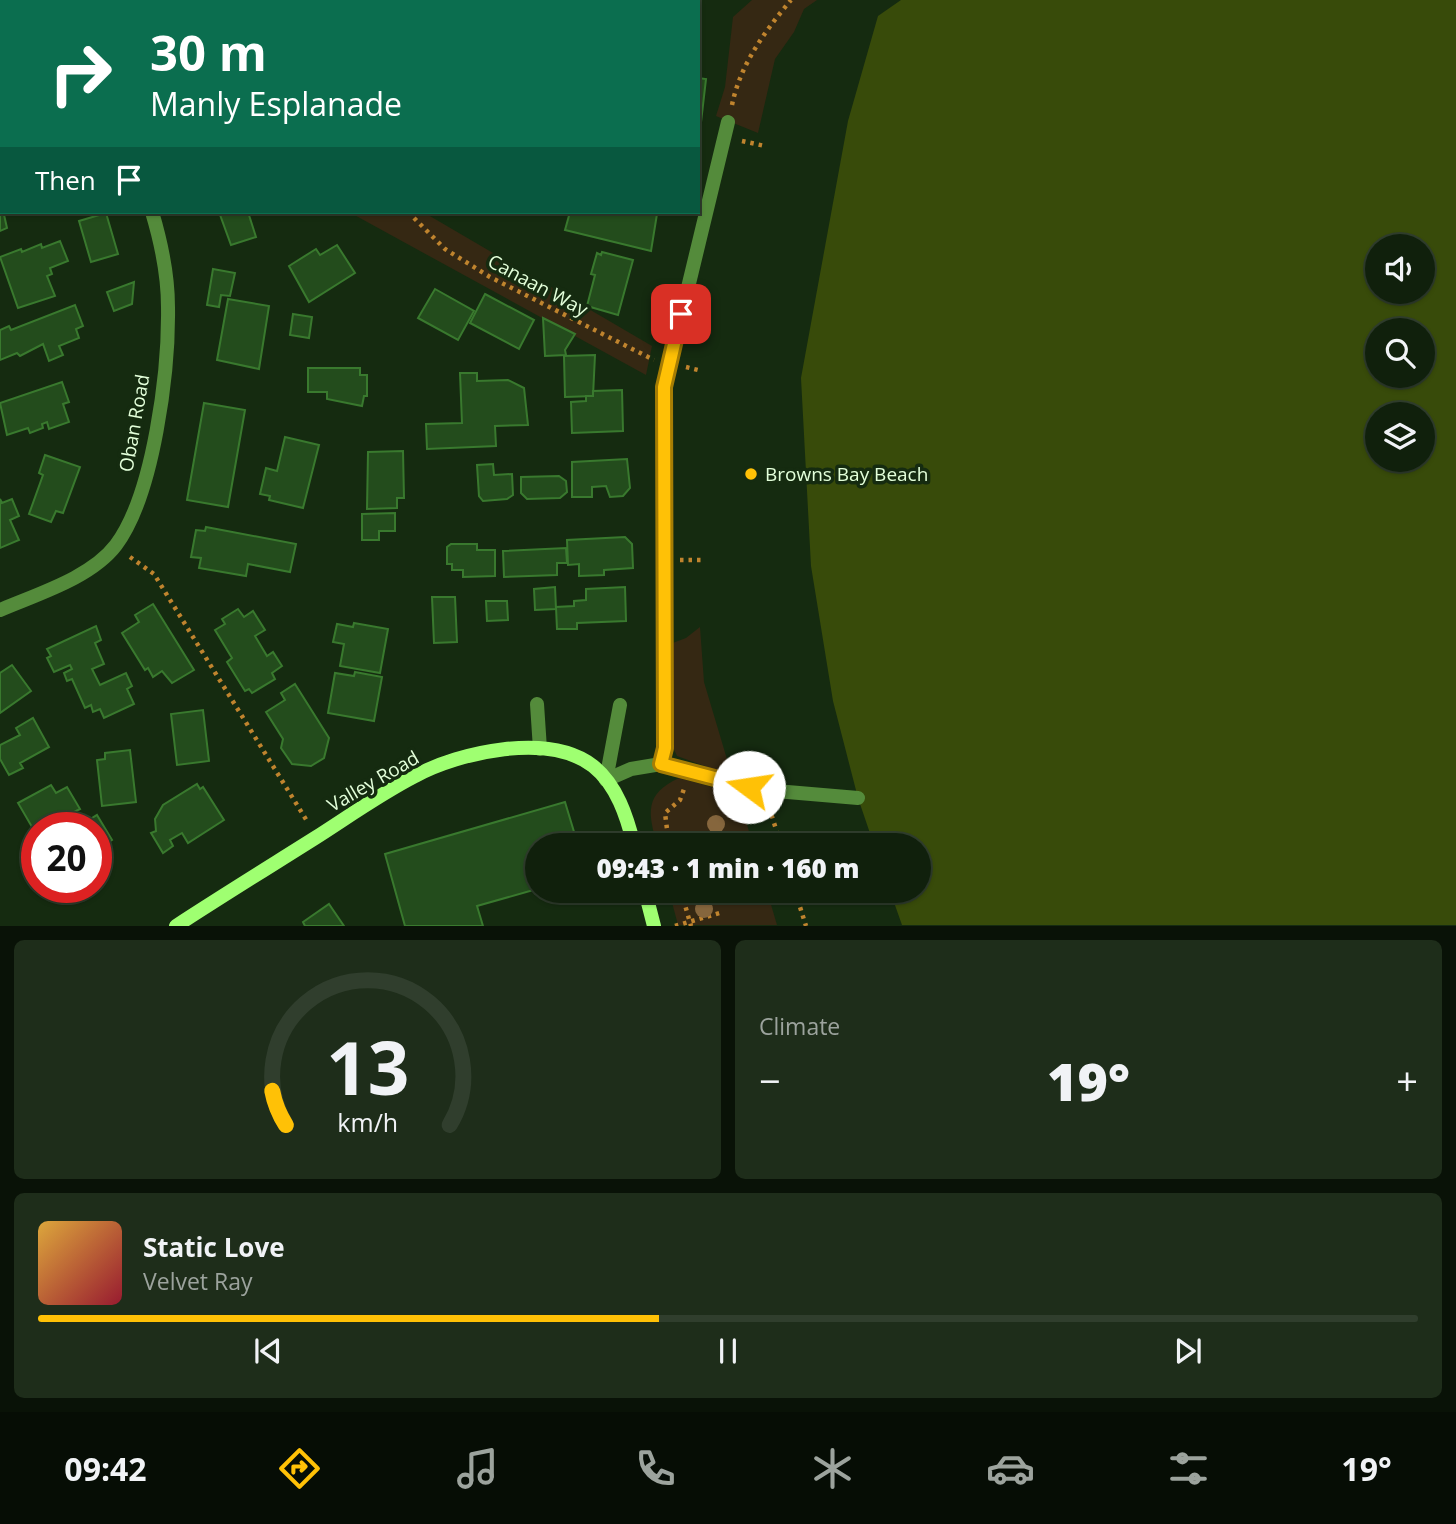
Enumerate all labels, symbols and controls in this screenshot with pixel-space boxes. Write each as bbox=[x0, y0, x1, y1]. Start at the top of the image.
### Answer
text: 30 m bbox=[150, 19, 267, 85]
icon: right bbox=[35, 28, 126, 119]
text: Manly Esplanade bbox=[150, 82, 402, 125]
icon: arrive bbox=[110, 161, 148, 199]
text: Then bbox=[35, 162, 96, 198]
map controls bbox=[1365, 234, 1435, 472]
button: sound bbox=[1365, 234, 1435, 304]
street label: Canaan Way bbox=[484, 248, 593, 322]
pin bbox=[651, 284, 711, 344]
icon: arrive bbox=[662, 295, 700, 333]
button: search bbox=[1365, 318, 1435, 388]
street label: Oban Road bbox=[113, 372, 155, 474]
button: layers bbox=[1365, 402, 1435, 472]
place label: Browns Bay Beach bbox=[765, 461, 928, 487]
marker: Browns Bay Beach bbox=[743, 466, 759, 482]
street label: Valley Road bbox=[322, 744, 424, 818]
position arrow bbox=[712, 750, 786, 824]
speed limit sign: 20 bbox=[21, 812, 112, 903]
text: 09:43 · 1 min · 160 m bbox=[597, 850, 859, 886]
text: Climate bbox=[759, 1010, 840, 1042]
text: 13 bbox=[326, 1018, 409, 1117]
text: 19° bbox=[1047, 1045, 1130, 1116]
text: − bbox=[759, 1054, 781, 1106]
text: + bbox=[1396, 1054, 1418, 1106]
text: km/h bbox=[337, 1105, 398, 1139]
text: Static Love bbox=[143, 1229, 285, 1265]
text: Velvet Ray bbox=[143, 1265, 253, 1297]
icon: previous bbox=[249, 1332, 287, 1370]
icon: pause bbox=[709, 1332, 747, 1370]
icon: next bbox=[1169, 1332, 1207, 1370]
icon: directions bbox=[275, 1444, 324, 1493]
icon: music bbox=[453, 1444, 502, 1493]
icon: phone bbox=[631, 1444, 680, 1493]
icon: climate bbox=[808, 1444, 857, 1493]
icon: car bbox=[986, 1444, 1035, 1493]
icon: filters bbox=[1164, 1444, 1213, 1493]
text: 09:42 bbox=[64, 1447, 147, 1490]
text: 19° bbox=[1341, 1447, 1392, 1490]

